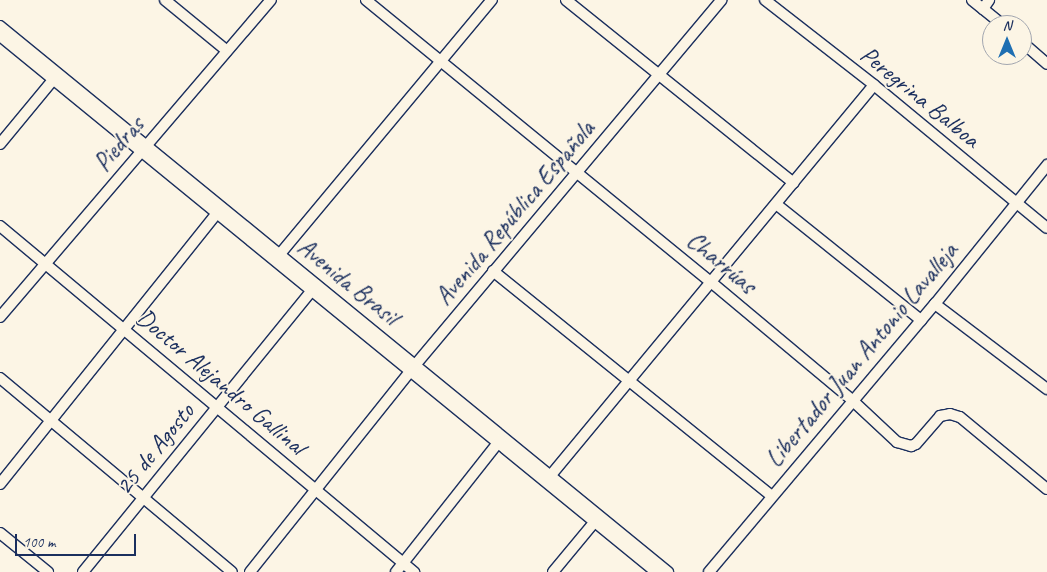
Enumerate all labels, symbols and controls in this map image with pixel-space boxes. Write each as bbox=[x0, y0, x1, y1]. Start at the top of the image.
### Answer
north arrow bbox=[982, 15, 1032, 65]
text: N bbox=[1003, 17, 1011, 34]
street label: Peregrina Balboa bbox=[854, 40, 986, 154]
street label: Piedras bbox=[88, 111, 150, 177]
street label: Avenida República Española bbox=[429, 114, 601, 312]
street label: Charrúas bbox=[680, 225, 762, 301]
street label: Avenida Brasil bbox=[292, 232, 404, 332]
street label: Libertador Juan Antonio Lavalleja bbox=[760, 237, 964, 473]
street label: Doctor Alejandro Gallinal bbox=[130, 303, 312, 461]
street label: 25 de Agosto bbox=[109, 397, 201, 501]
scale bar bbox=[18, 524, 139, 556]
text: 100 m bbox=[23, 533, 55, 552]

